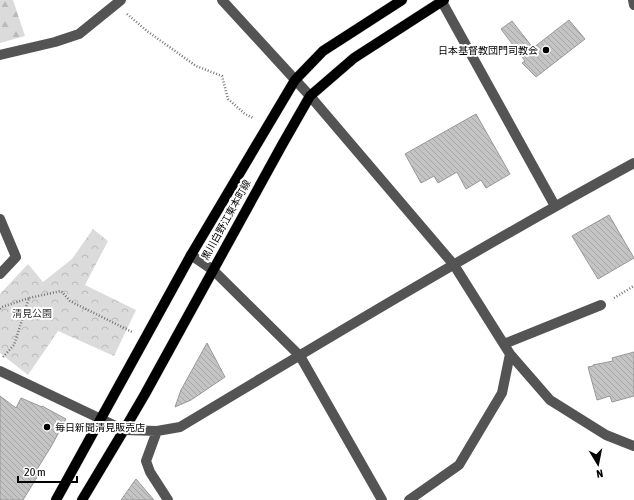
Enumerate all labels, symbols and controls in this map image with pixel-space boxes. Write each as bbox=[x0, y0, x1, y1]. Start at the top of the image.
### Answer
place label: 日本基督教団門司教会 bbox=[438, 45, 538, 56]
marker: 日本基督教団門司教会 bbox=[541, 45, 551, 55]
street label: 黒川白野江東本町線 bbox=[199, 178, 253, 262]
park label: 清見公園 bbox=[12, 308, 52, 319]
marker: 毎日新聞清見販売店 bbox=[42, 422, 52, 432]
place label: 毎日新聞清見販売店 bbox=[55, 422, 145, 433]
north arrow bbox=[578, 444, 618, 484]
scale bar bbox=[18, 458, 77, 484]
text: 20 m bbox=[24, 465, 46, 479]
text: N bbox=[595, 467, 604, 480]

